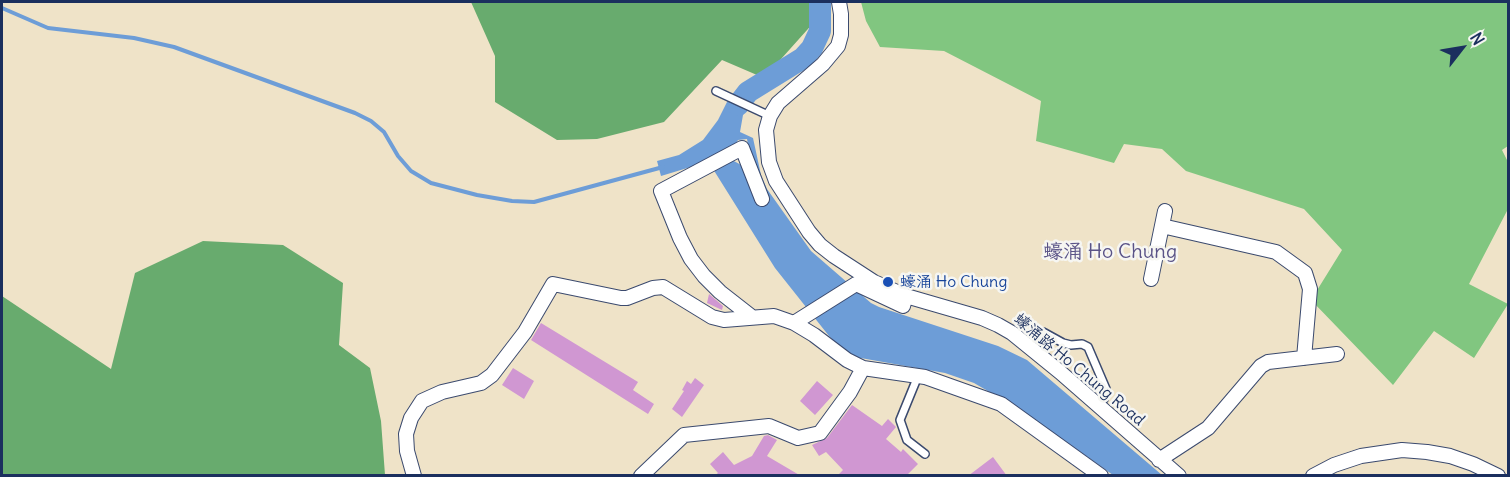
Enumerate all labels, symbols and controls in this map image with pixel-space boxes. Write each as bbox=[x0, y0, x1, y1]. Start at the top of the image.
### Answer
north arrow bbox=[1432, 18, 1492, 78]
text: N bbox=[1466, 29, 1489, 49]
district label: 蠔涌 Ho Chung bbox=[1043, 240, 1177, 264]
place label: 蠔涌 Ho Chung bbox=[900, 272, 1007, 292]
marker: 蠔涌 Ho Chung bbox=[881, 275, 895, 289]
street label: 蠔涌路 Ho Chung Road bbox=[1010, 310, 1148, 430]

